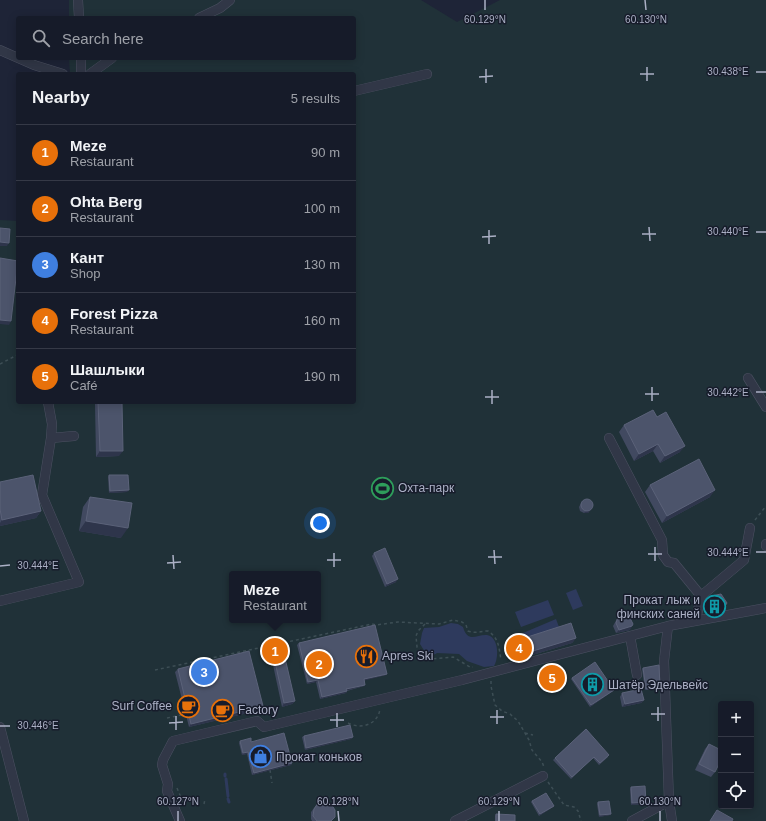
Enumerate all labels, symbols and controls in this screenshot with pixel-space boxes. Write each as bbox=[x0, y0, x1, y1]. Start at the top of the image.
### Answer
text: 60.129°N bbox=[464, 14, 506, 25]
text: 60.130°N bbox=[625, 14, 667, 25]
search box bbox=[16, 16, 356, 60]
icon: search bbox=[30, 27, 52, 49]
text: Search here bbox=[62, 30, 144, 47]
text: 30.438°E bbox=[707, 66, 749, 77]
text: Nearby bbox=[32, 88, 90, 107]
text: 5 results bbox=[291, 91, 340, 106]
text: Meze bbox=[70, 137, 107, 154]
text: 1 bbox=[41, 145, 49, 160]
text: 90 m bbox=[311, 145, 340, 160]
text: Restaurant bbox=[70, 154, 134, 169]
text: Ohta Berg bbox=[70, 193, 143, 210]
text: 2 bbox=[41, 201, 49, 216]
text: 100 m bbox=[304, 201, 340, 216]
text: Restaurant bbox=[70, 210, 134, 225]
text: 30.440°E bbox=[707, 226, 749, 237]
text: Кант bbox=[70, 249, 104, 266]
text: 3 bbox=[41, 257, 49, 272]
text: 130 m bbox=[304, 257, 340, 272]
text: Shop bbox=[70, 266, 100, 281]
text: Forest Pizza bbox=[70, 305, 158, 322]
text: 4 bbox=[41, 313, 49, 328]
text: 160 m bbox=[304, 313, 340, 328]
text: Restaurant bbox=[70, 322, 134, 337]
text: Шашлыки bbox=[70, 361, 145, 378]
text: 5 bbox=[41, 369, 49, 384]
text: 190 m bbox=[304, 369, 340, 384]
text: Café bbox=[70, 378, 97, 393]
text: 30.442°E bbox=[707, 387, 749, 398]
sports icon: Охта-парк bbox=[370, 475, 396, 501]
place label: Охта-парк bbox=[398, 481, 455, 495]
your location bbox=[310, 513, 330, 533]
text: 30.444°E bbox=[707, 547, 749, 558]
text: 30.444°E bbox=[17, 560, 59, 571]
popup bbox=[229, 571, 321, 623]
text: Meze bbox=[243, 581, 280, 598]
place label: Прокат лыж и финских саней bbox=[617, 593, 700, 621]
building icon: Прокат лыж и финских саней bbox=[702, 594, 728, 620]
text: Restaurant bbox=[243, 598, 307, 613]
pin: 4 bbox=[506, 633, 532, 663]
pin: 1 bbox=[262, 636, 288, 666]
restaurant icon: Apres Ski bbox=[353, 643, 379, 669]
pin: 2 bbox=[306, 649, 332, 679]
place label: Apres Ski bbox=[382, 649, 433, 663]
pin: 3 bbox=[191, 657, 217, 687]
pin: 5 bbox=[539, 663, 565, 693]
building icon: Шатёр Эдельвейс bbox=[579, 672, 605, 698]
place label: Шатёр Эдельвейс bbox=[608, 678, 708, 692]
cafe icon: Surf Coffee bbox=[175, 693, 201, 719]
cafe icon: Factory bbox=[209, 697, 235, 723]
place label: Surf Coffee bbox=[112, 699, 172, 713]
map controls bbox=[718, 701, 754, 809]
button: + bbox=[718, 701, 754, 737]
place label: Factory bbox=[238, 703, 278, 717]
text: 30.446°E bbox=[17, 720, 59, 731]
button: − bbox=[718, 737, 754, 773]
shop icon: Прокат коньков bbox=[248, 744, 274, 770]
place label: Прокат коньков bbox=[276, 750, 362, 764]
button: locate bbox=[718, 773, 754, 809]
text: 60.127°N bbox=[157, 796, 199, 807]
text: 60.128°N bbox=[317, 796, 359, 807]
text: 60.129°N bbox=[478, 796, 520, 807]
text: 60.130°N bbox=[639, 796, 681, 807]

